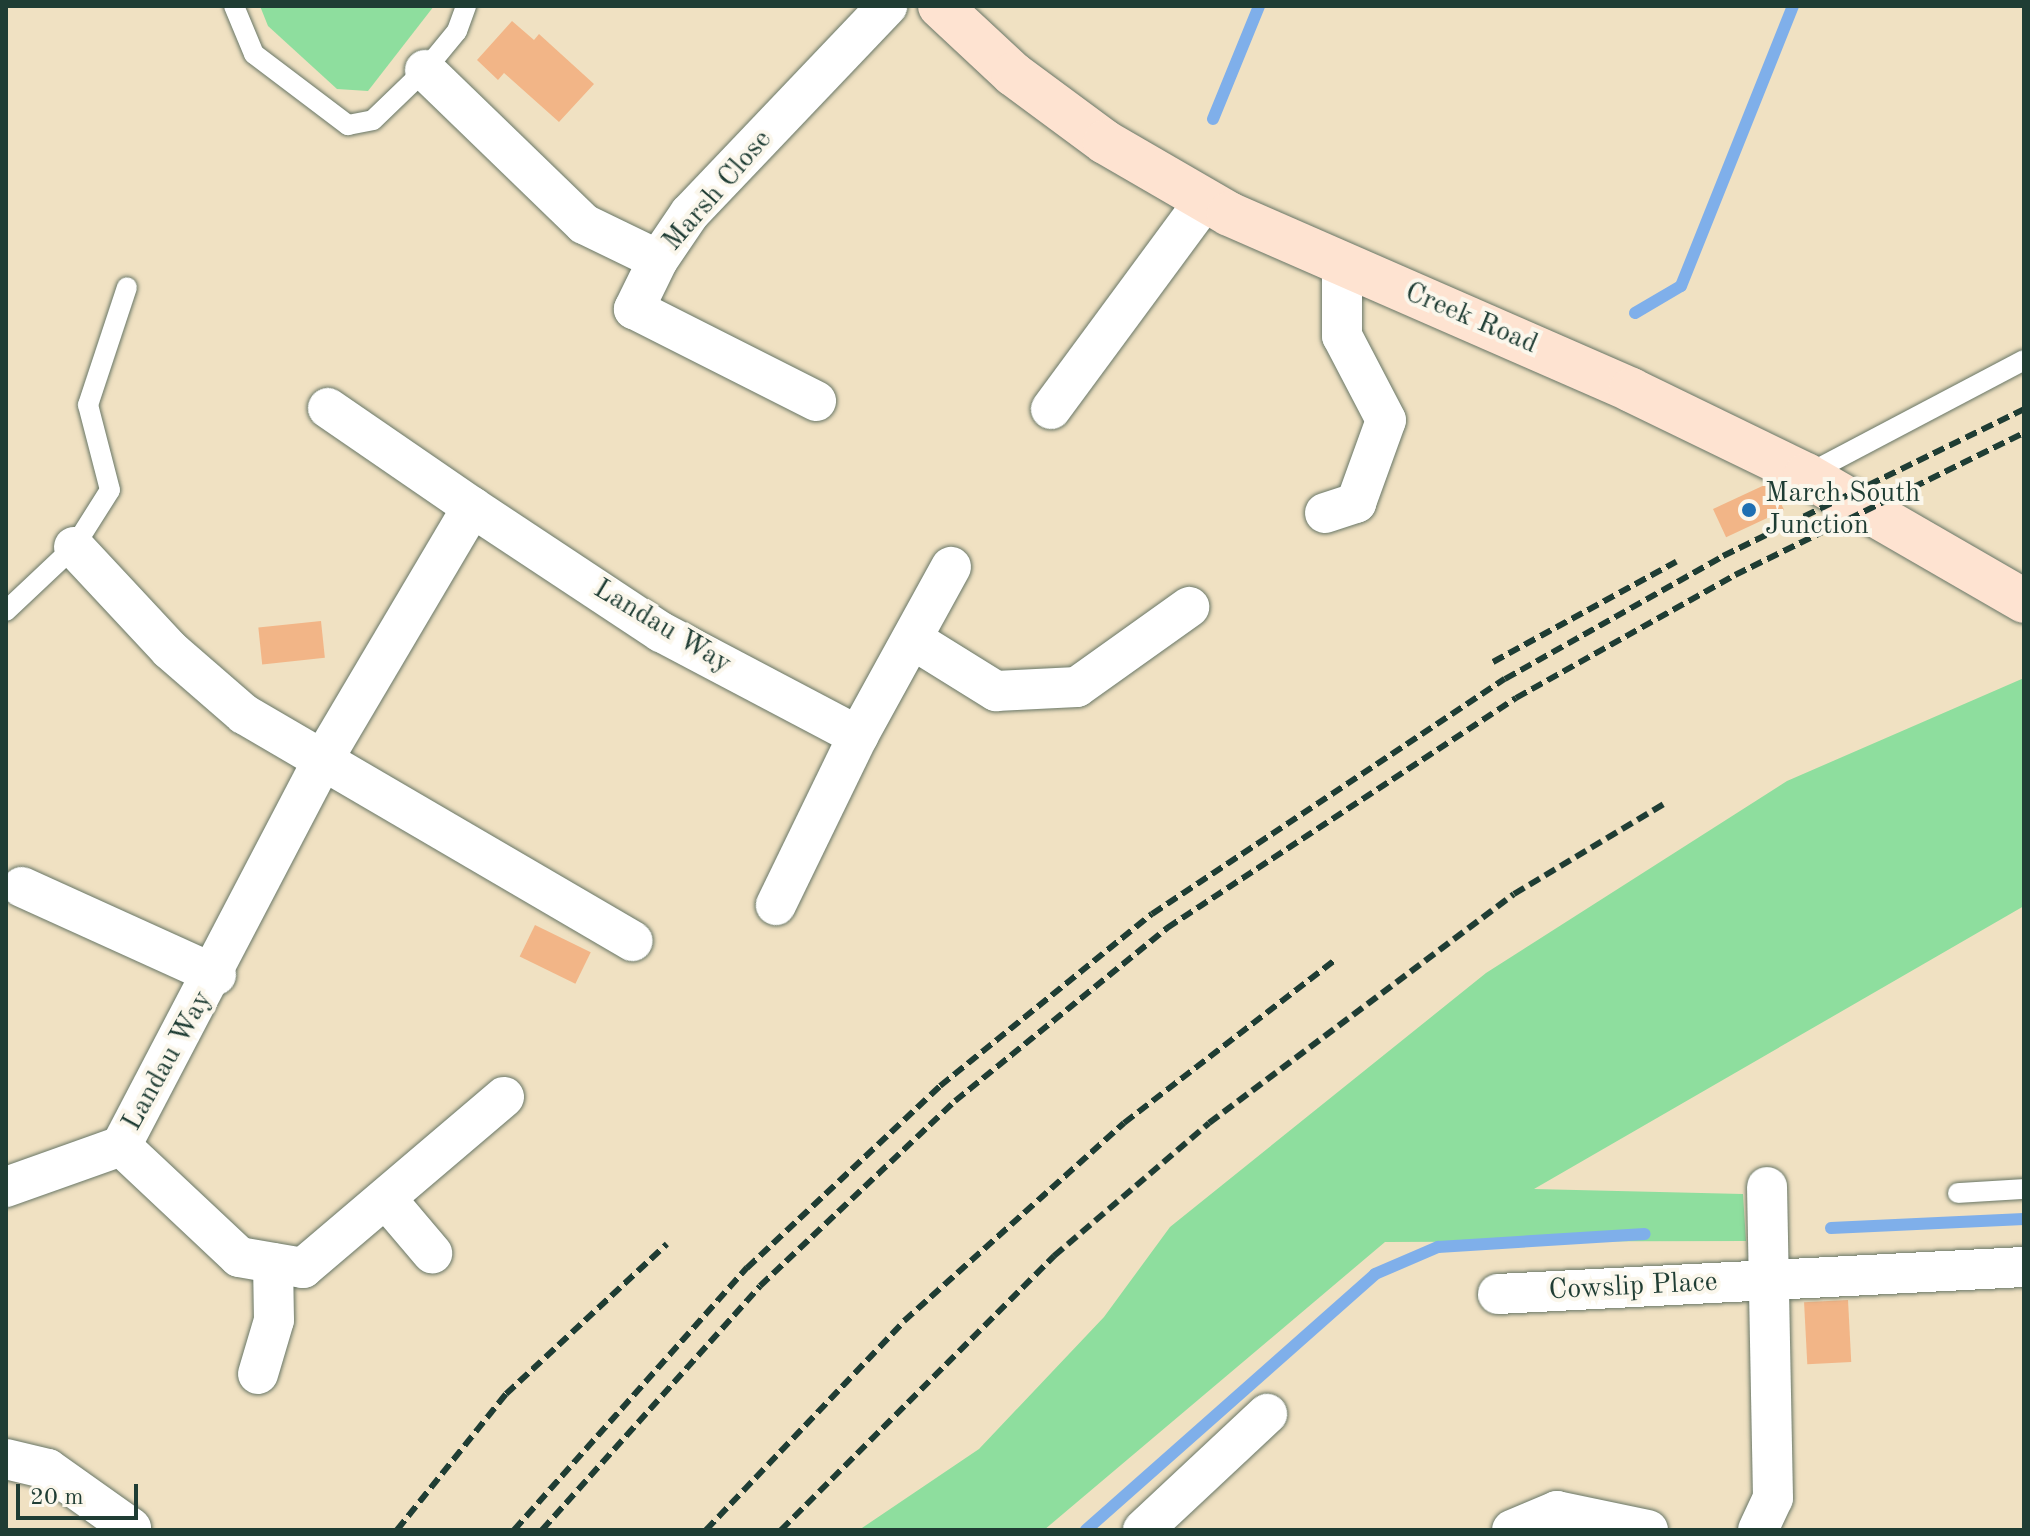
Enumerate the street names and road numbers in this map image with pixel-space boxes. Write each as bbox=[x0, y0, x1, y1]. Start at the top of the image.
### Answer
street label: Marsh Close bbox=[656, 124, 780, 258]
street label: Creek Road bbox=[1400, 276, 1542, 362]
street label: Landau Way bbox=[587, 573, 737, 681]
street label: Landau Way bbox=[116, 985, 220, 1137]
street label: Cowslip Place bbox=[1548, 1266, 1718, 1308]

